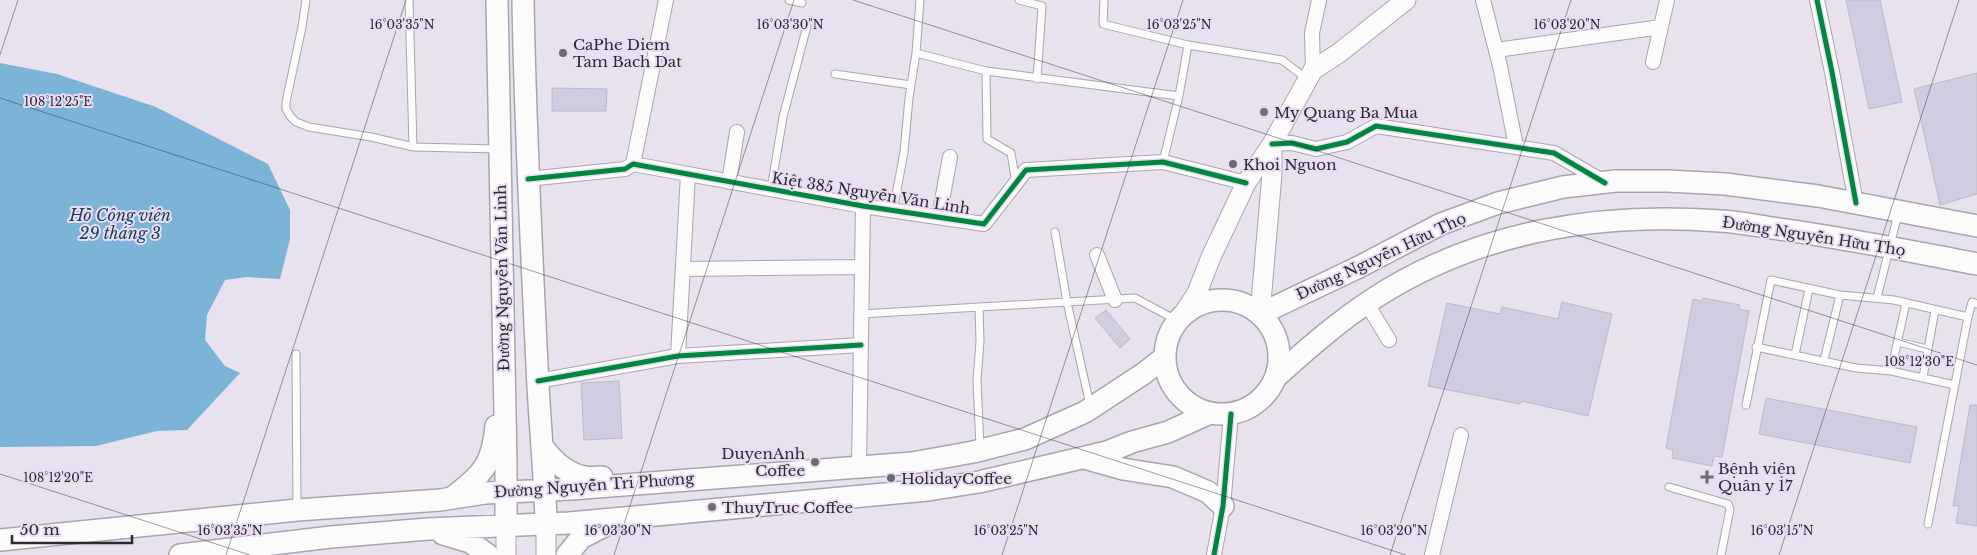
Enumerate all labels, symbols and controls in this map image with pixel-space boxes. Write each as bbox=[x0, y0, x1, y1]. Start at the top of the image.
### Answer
text: 16°03'35"N bbox=[369, 17, 435, 32]
text: 16°03'30"N bbox=[757, 17, 824, 32]
text: 16°03'25"N bbox=[1146, 17, 1212, 32]
text: 16°03'20"N bbox=[1534, 17, 1601, 32]
place label: CaPhe Diem Tam Bach Dat bbox=[573, 35, 682, 71]
marker: CaPhe Diem Tam Bach Dat bbox=[557, 47, 569, 59]
text: 108°12'25"E bbox=[24, 94, 92, 109]
place label: My Quang Ba Mua bbox=[1274, 103, 1418, 122]
marker: My Quang Ba Mua bbox=[1258, 106, 1270, 118]
place label: Khoi Nguon bbox=[1243, 155, 1337, 174]
marker: Khoi Nguon bbox=[1227, 158, 1239, 170]
street label: Kiệt 385 Nguyễn Văn Linh bbox=[770, 168, 972, 218]
street label: Đường Nguyễn Văn Linh bbox=[491, 184, 513, 372]
water label: Hồ Công viên 29 tháng 3 bbox=[68, 205, 171, 243]
street label: Đường Nguyễn Hữu Thọ bbox=[1293, 208, 1469, 304]
street label: Đường Nguyễn Hữu Thọ bbox=[1721, 212, 1907, 260]
text: 108°12'30"E bbox=[1884, 354, 1954, 369]
place label: DuyenAnh Coffee bbox=[721, 444, 805, 480]
marker: DuyenAnh Coffee bbox=[809, 456, 821, 468]
place label: Bệnh viện Quân y 17 bbox=[1718, 459, 1796, 495]
street label: Đường Nguyễn Tri Phương bbox=[493, 468, 696, 501]
place label: HolidayCoffee bbox=[901, 469, 1012, 488]
text: 108°12'20"E bbox=[23, 470, 93, 485]
marker: Bệnh viện Quân y 17 bbox=[1700, 470, 1714, 484]
marker: HolidayCoffee bbox=[885, 472, 897, 484]
place label: ThuyTruc Coffee bbox=[722, 498, 853, 517]
marker: ThuyTruc Coffee bbox=[706, 501, 718, 513]
scale bar bbox=[12, 512, 132, 544]
text: 50 m bbox=[20, 520, 60, 539]
text: 16°03'35"N bbox=[197, 523, 263, 538]
text: 16°03'30"N bbox=[585, 523, 652, 538]
text: 16°03'25"N bbox=[973, 523, 1039, 538]
text: 16°03'20"N bbox=[1361, 523, 1428, 538]
text: 16°03'15"N bbox=[1750, 523, 1814, 538]

